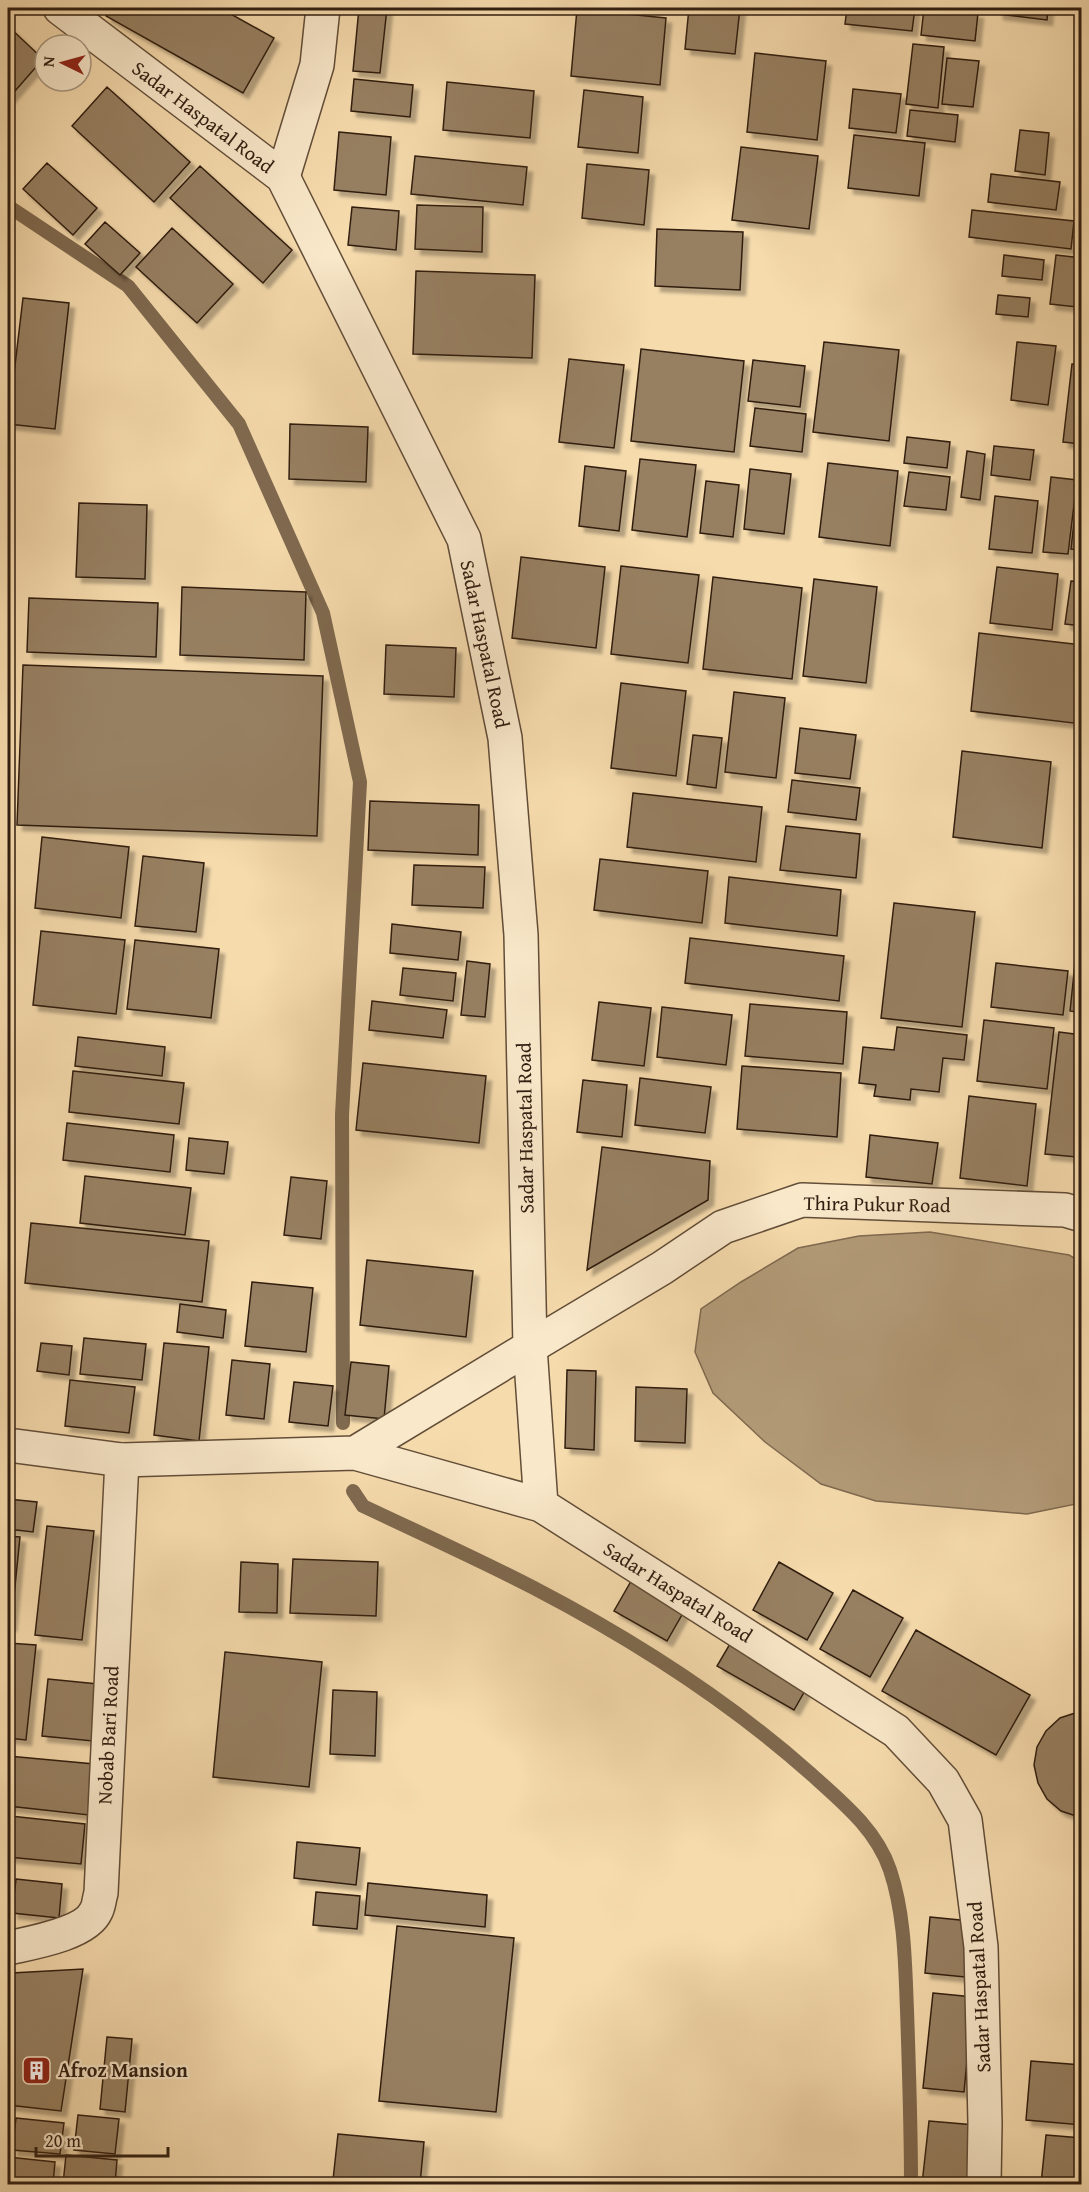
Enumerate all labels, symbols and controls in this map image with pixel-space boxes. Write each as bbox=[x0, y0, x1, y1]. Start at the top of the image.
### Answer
north arrow bbox=[33, 33, 93, 93]
street label: Sadar Haspatal Road bbox=[126, 53, 281, 180]
text: N bbox=[36, 55, 61, 68]
street label: Sadar Haspatal Road bbox=[454, 557, 518, 731]
street label: Sadar Haspatal Road bbox=[509, 1042, 540, 1214]
street label: Thira Pukur Road bbox=[803, 1188, 951, 1219]
street label: Sadar Haspatal Road bbox=[598, 1534, 759, 1649]
street label: Nobab Bari Road bbox=[89, 1665, 126, 1805]
street label: Sadar Haspatal Road bbox=[960, 1900, 997, 2073]
building icon: Afroz Mansion bbox=[21, 2054, 53, 2086]
place label: Afroz Mansion bbox=[58, 2055, 188, 2084]
scale bar bbox=[36, 2120, 168, 2158]
text: 20 m bbox=[45, 2127, 81, 2154]

